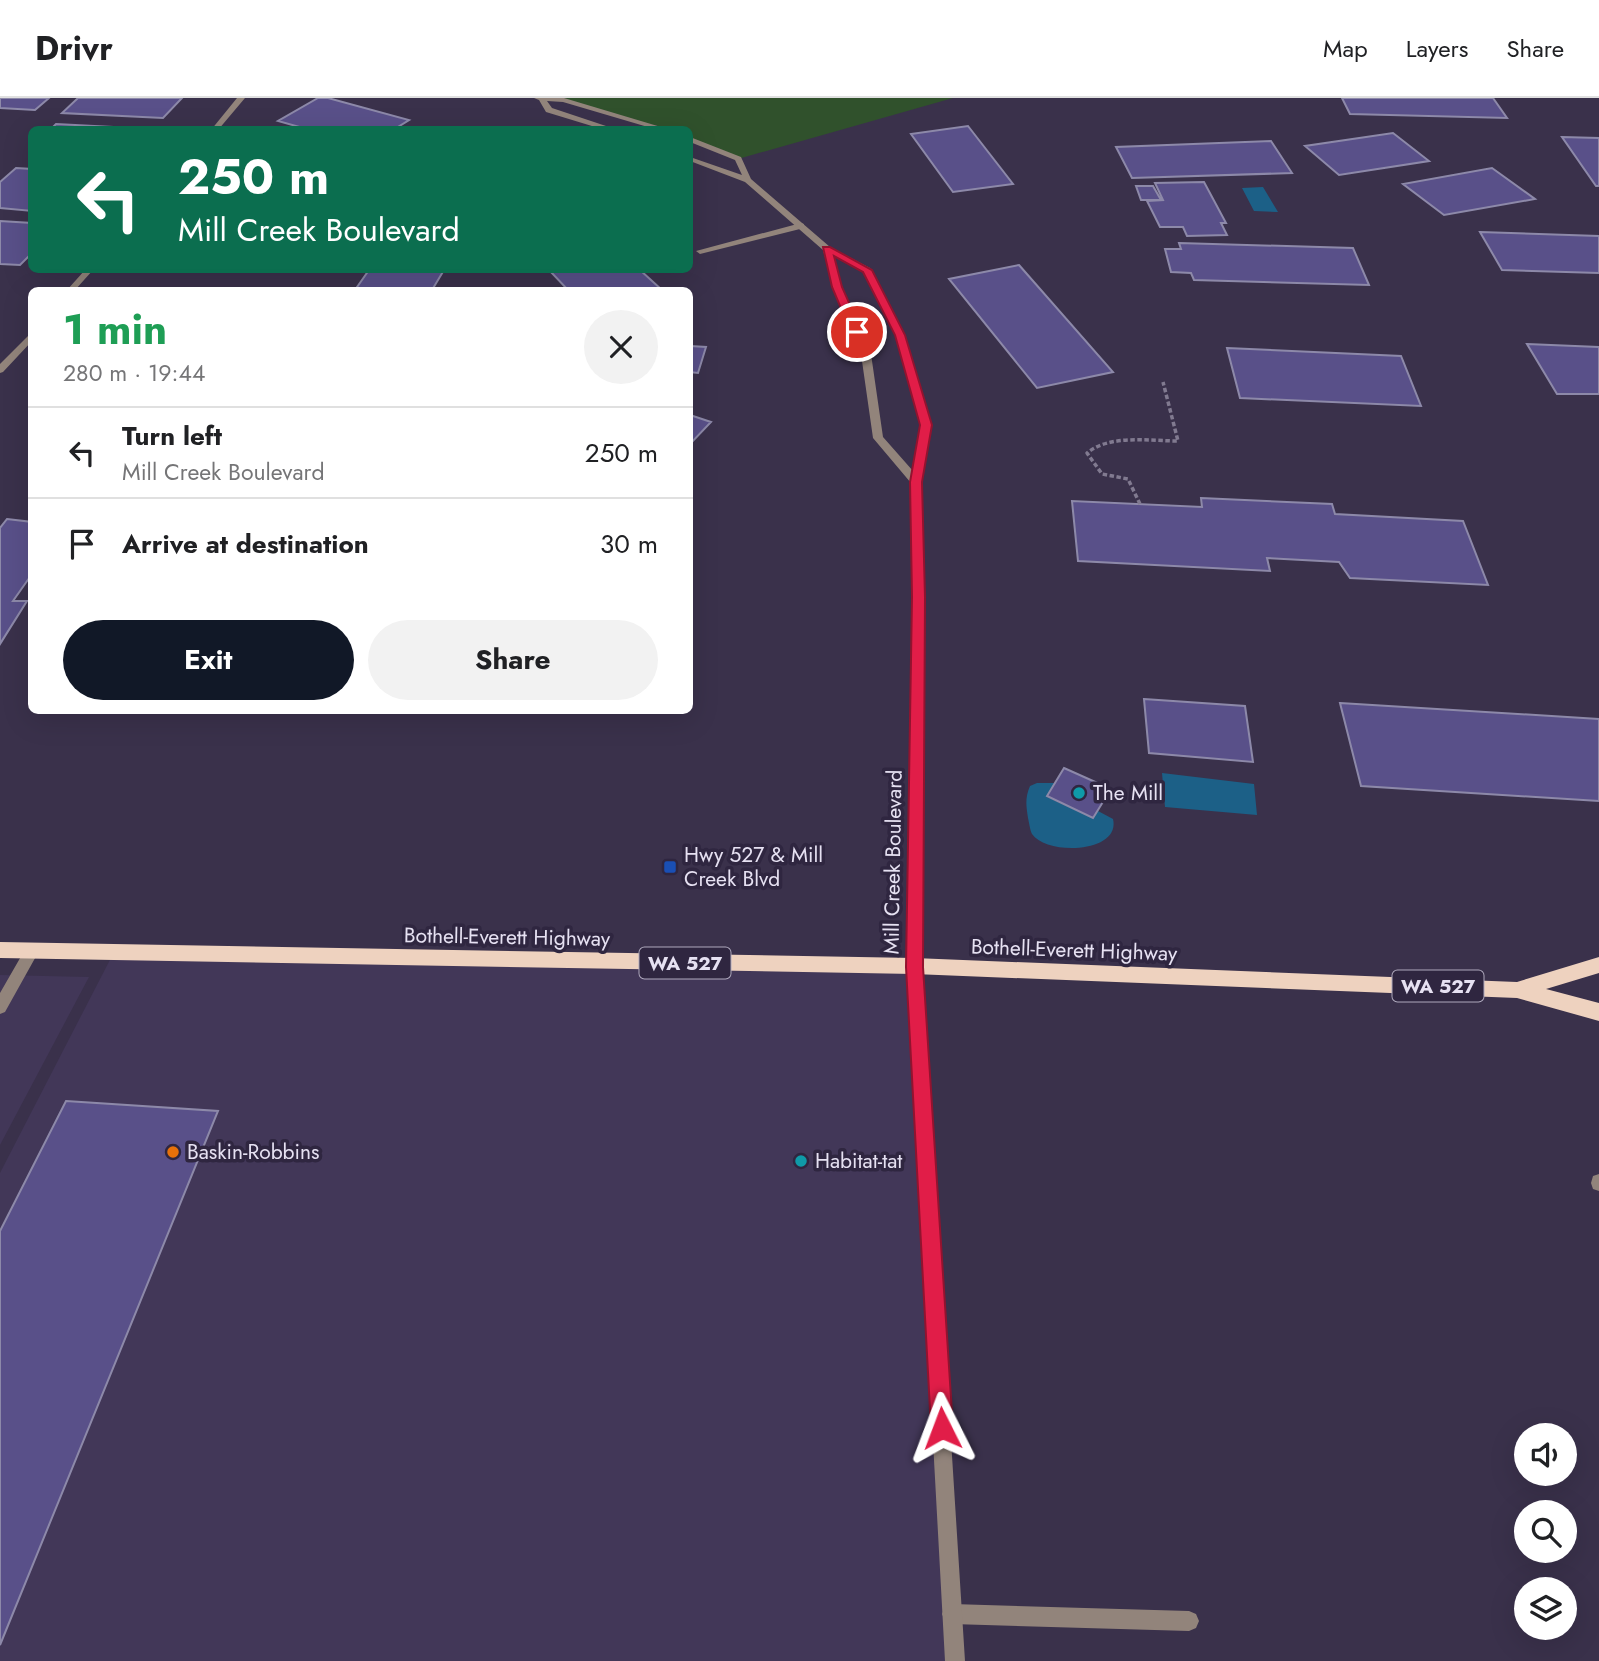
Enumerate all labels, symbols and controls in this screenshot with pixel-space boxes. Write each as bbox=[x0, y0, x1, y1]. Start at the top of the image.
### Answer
text: Drivr bbox=[35, 25, 113, 72]
text: Map bbox=[1323, 31, 1368, 66]
text: Layers bbox=[1406, 31, 1468, 66]
text: Share bbox=[1506, 31, 1564, 66]
text: 250 m bbox=[178, 142, 329, 212]
icon: left bbox=[63, 154, 154, 245]
text: Mill Creek Boulevard bbox=[178, 207, 460, 253]
text: 1 min bbox=[63, 299, 167, 360]
pin bbox=[827, 302, 887, 362]
button: close bbox=[584, 310, 658, 384]
icon: arrive bbox=[838, 313, 876, 351]
text: 280 m · 19:44 bbox=[63, 356, 205, 390]
text: Turn left bbox=[122, 417, 222, 455]
icon: left bbox=[63, 434, 101, 472]
text: 250 m bbox=[585, 434, 658, 472]
text: Mill Creek Boulevard bbox=[122, 455, 325, 489]
icon: arrive bbox=[63, 525, 101, 563]
text: Arrive at destination bbox=[122, 525, 369, 563]
text: 30 m bbox=[600, 525, 658, 563]
button: Exit bbox=[63, 620, 354, 700]
button: Share bbox=[368, 620, 658, 700]
street label: Mill Creek Boulevard bbox=[876, 769, 910, 955]
place label: The Mill bbox=[1093, 778, 1163, 808]
marker: The Mill bbox=[1071, 785, 1087, 801]
place label: Hwy 527 & Mill Creek Blvd bbox=[684, 840, 823, 894]
marker: Hwy 527 & Mill Creek Blvd bbox=[662, 859, 678, 875]
street label: Bothell-Everett Highway bbox=[404, 920, 611, 954]
street label: Bothell-Everett Highway bbox=[970, 931, 1178, 969]
road number: WA 527 bbox=[640, 948, 730, 978]
road number: WA 527 bbox=[1392, 971, 1484, 1002]
place label: Baskin-Robbins bbox=[187, 1137, 320, 1167]
marker: Baskin-Robbins bbox=[165, 1144, 181, 1160]
place label: Habitat-tat bbox=[815, 1146, 902, 1176]
marker: Habitat-tat bbox=[793, 1153, 809, 1169]
position arrow bbox=[905, 1391, 979, 1465]
map controls bbox=[1514, 1423, 1577, 1640]
button: sound bbox=[1514, 1423, 1577, 1486]
button: search bbox=[1514, 1500, 1577, 1563]
button: layers bbox=[1514, 1577, 1577, 1640]

